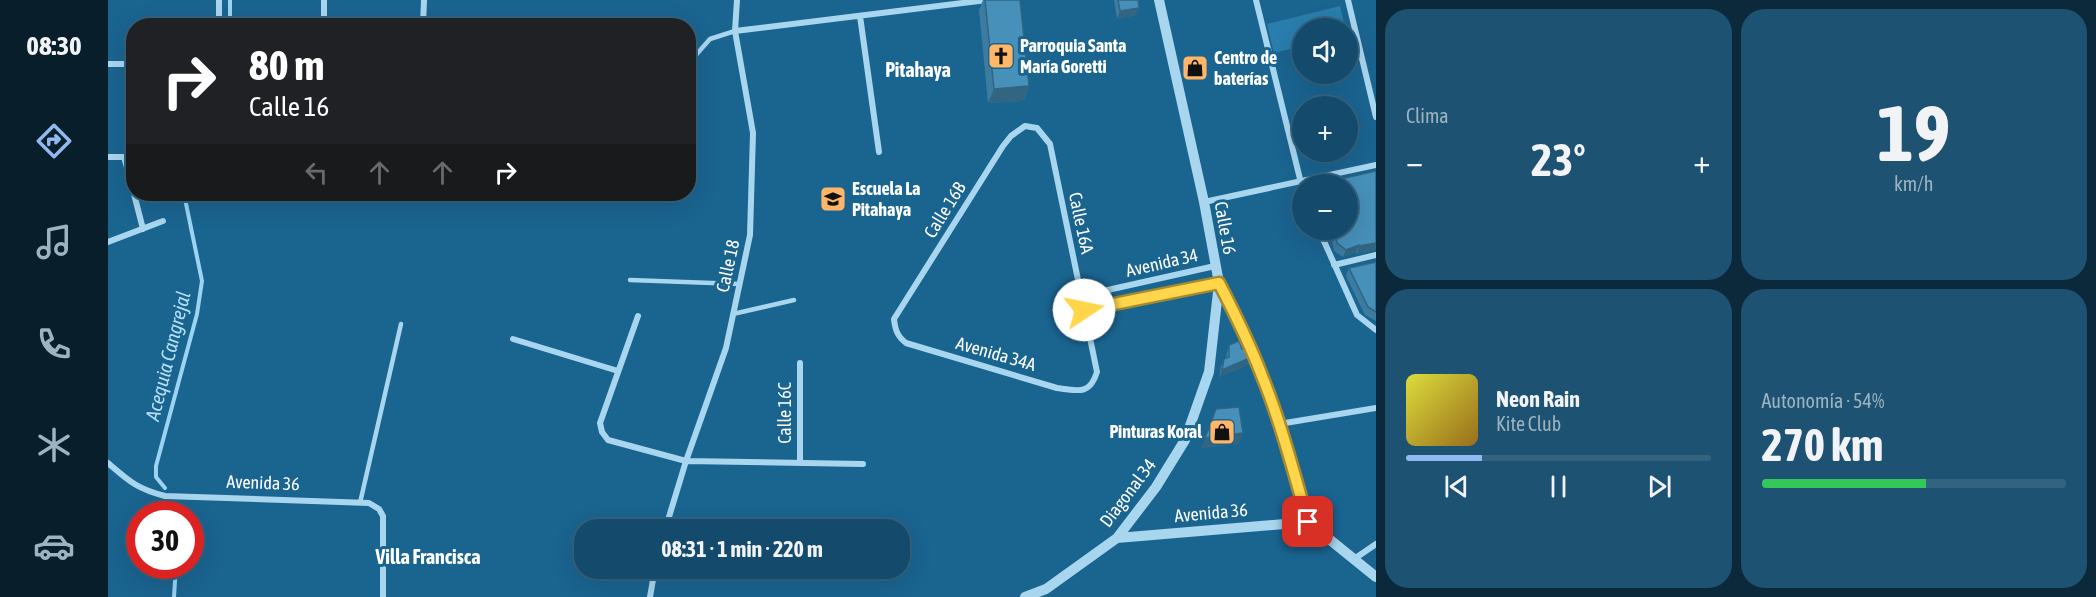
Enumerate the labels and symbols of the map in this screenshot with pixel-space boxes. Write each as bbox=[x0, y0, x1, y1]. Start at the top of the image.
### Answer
place label: Parroquia Santa María Goretti bbox=[1020, 35, 1126, 77]
church icon: Parroquia Santa María Goretti bbox=[986, 41, 1016, 71]
place label: Centro de baterías bbox=[1214, 47, 1277, 89]
shop icon: Centro de baterías bbox=[1180, 53, 1210, 83]
district label: Pitahaya bbox=[885, 58, 951, 81]
place label: Escuela La Pitahaya bbox=[852, 178, 921, 220]
street label: Calle 16B bbox=[919, 178, 970, 242]
school or university icon: Escuela La Pitahaya bbox=[818, 184, 848, 214]
street label: Calle 16A bbox=[1065, 190, 1098, 256]
street label: Calle 16 bbox=[1211, 200, 1240, 256]
street label: Calle 18 bbox=[712, 238, 743, 294]
street label: Avenida 34 bbox=[1124, 244, 1200, 281]
position arrow bbox=[1052, 278, 1116, 342]
water label: Acequia Cangrejal bbox=[140, 289, 195, 424]
street label: Avenida 34A bbox=[954, 332, 1039, 375]
street label: Calle 16C bbox=[774, 382, 795, 444]
shop icon: Pinturas Koral bbox=[1207, 417, 1237, 447]
place label: Pinturas Koral bbox=[1109, 421, 1202, 442]
street label: Diagonal 34 bbox=[1095, 455, 1160, 531]
street label: Avenida 36 bbox=[226, 471, 300, 494]
pin bbox=[1282, 496, 1333, 547]
street label: Avenida 36 bbox=[1173, 499, 1248, 526]
speed limit sign: 30 bbox=[126, 501, 204, 579]
district label: Villa Francisca bbox=[375, 545, 480, 568]

